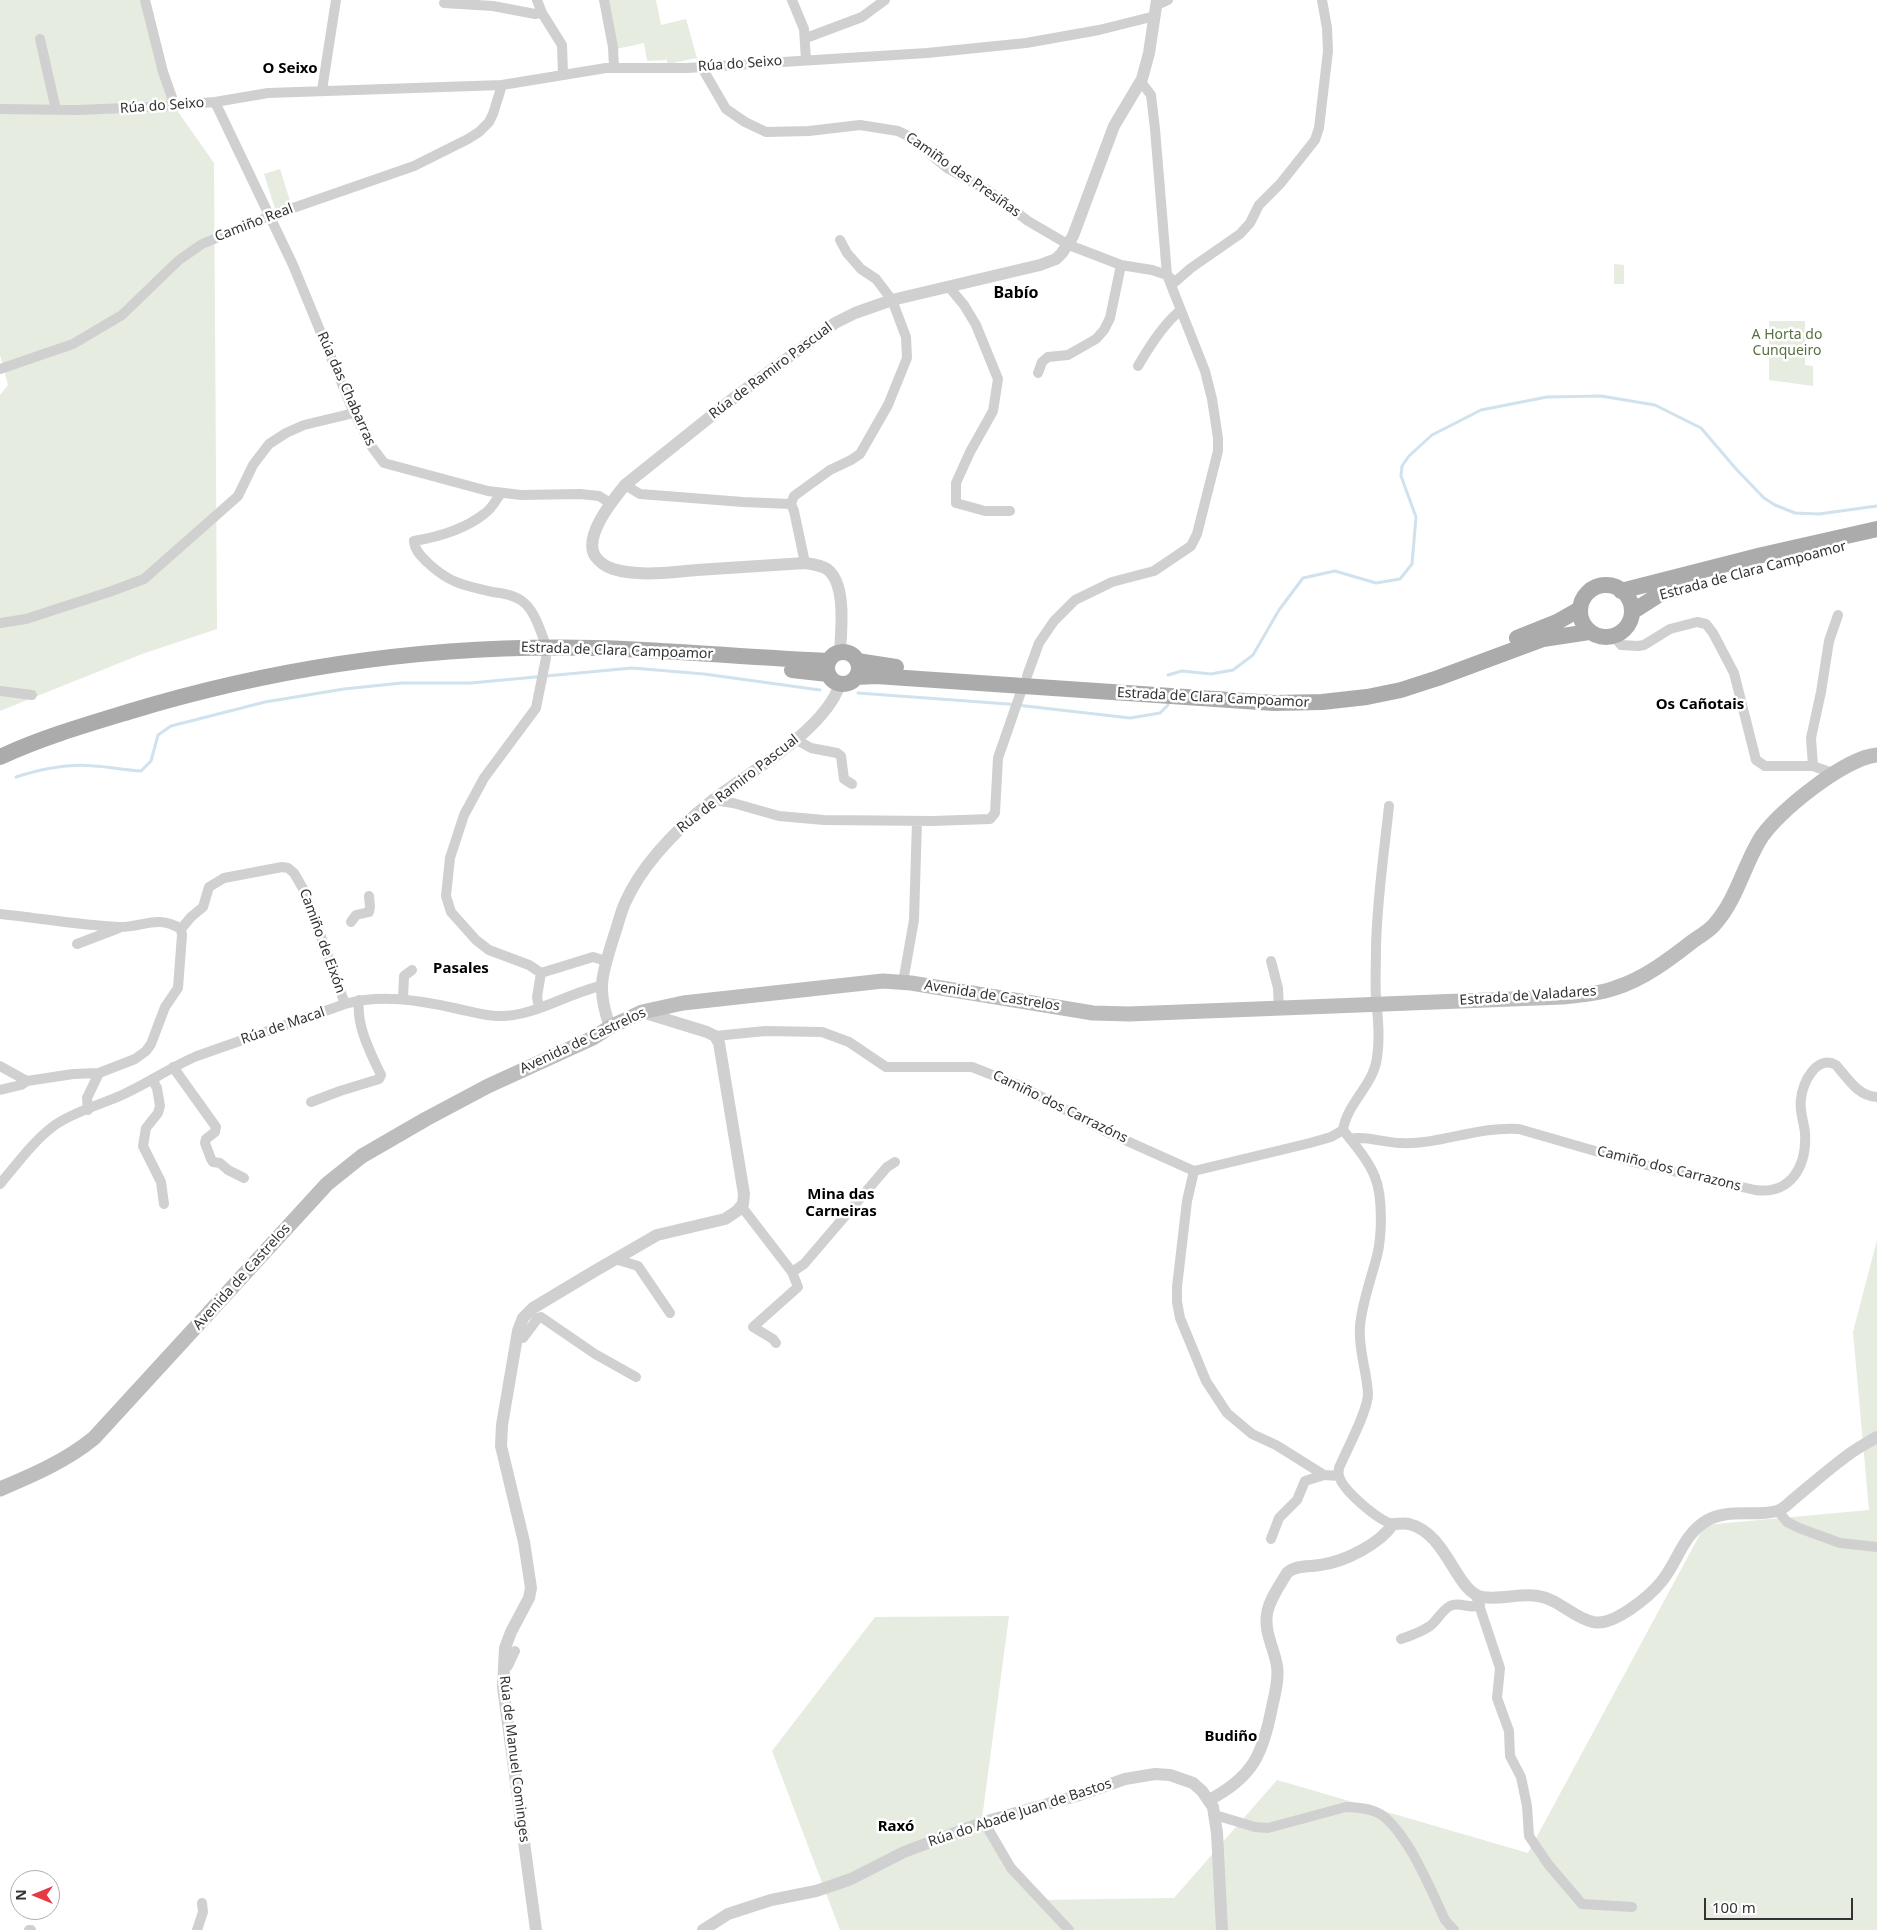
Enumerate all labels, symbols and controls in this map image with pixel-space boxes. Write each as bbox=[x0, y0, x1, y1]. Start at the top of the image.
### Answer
street label: Rúa do Seixo bbox=[697, 53, 783, 75]
district label: O Seixo bbox=[262, 60, 318, 78]
street label: Rúa do Seixo bbox=[119, 95, 205, 117]
street label: Camiño das Presiñas bbox=[902, 129, 1024, 221]
street label: Camiño Real bbox=[213, 200, 295, 246]
district label: Babío bbox=[993, 283, 1039, 303]
street label: Rúa de Ramiro Pascual bbox=[706, 319, 836, 423]
park label: A Horta do Cunqueiro bbox=[1752, 327, 1822, 360]
street label: Rúa das Chabarras bbox=[313, 329, 379, 449]
street label: Estrada de Clara Campoamor bbox=[1658, 538, 1848, 604]
street label: Estrada de Clara Campoamor bbox=[521, 639, 713, 663]
street label: Estrada de Clara Campoamor bbox=[1116, 685, 1310, 711]
district label: Os Cañotais bbox=[1656, 696, 1744, 714]
street label: Rúa de Ramiro Pascual bbox=[674, 731, 802, 837]
street label: Camiño de Eixón bbox=[295, 886, 349, 996]
district label: Pasales bbox=[433, 960, 489, 978]
street label: Avenida de Castrelos bbox=[923, 977, 1061, 1015]
street label: Estrada de Valadares bbox=[1459, 983, 1597, 1009]
street label: Rúa de Macal bbox=[239, 1004, 327, 1048]
street label: Avenida de Castrelos bbox=[517, 1004, 649, 1078]
street label: Camiño dos Carrazóns bbox=[990, 1067, 1130, 1147]
street label: Camiño dos Carrazons bbox=[1595, 1143, 1743, 1195]
district label: Mina das Carneiras bbox=[805, 1186, 877, 1221]
street label: Avenida de Castrelos bbox=[190, 1220, 294, 1334]
street label: Rúa de Manuel Cominges bbox=[495, 1675, 533, 1843]
district label: Budiño bbox=[1205, 1728, 1257, 1746]
street label: Rúa do Abade Juan de Bastos bbox=[926, 1775, 1114, 1851]
district label: Raxó bbox=[878, 1818, 914, 1836]
north arrow bbox=[10, 1870, 60, 1920]
scale bar bbox=[1707, 1888, 1856, 1920]
text: N bbox=[11, 1889, 30, 1901]
text: 100 m bbox=[1712, 1897, 1756, 1917]

